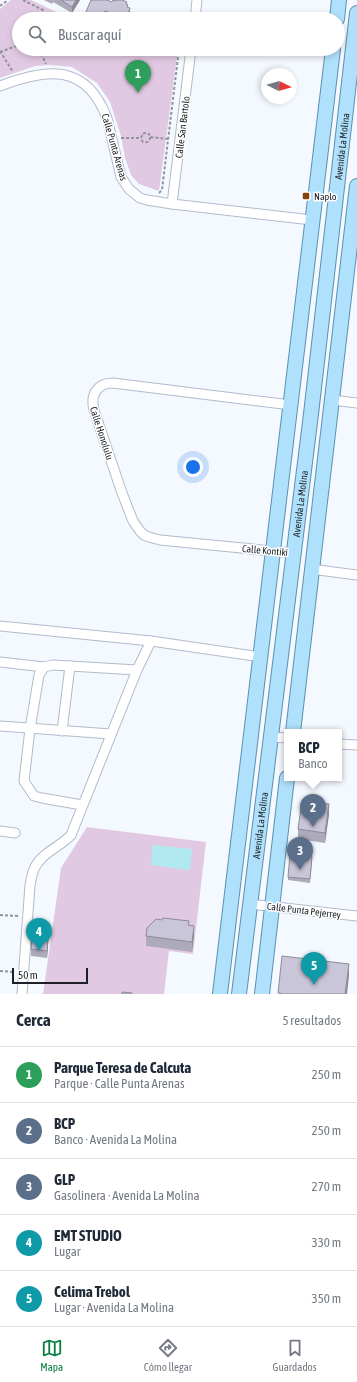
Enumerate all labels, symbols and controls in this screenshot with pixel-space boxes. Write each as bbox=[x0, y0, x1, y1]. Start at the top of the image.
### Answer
search box bbox=[12, 12, 345, 56]
icon: search bbox=[26, 23, 48, 45]
text: Buscar aquí bbox=[58, 26, 121, 43]
pin: 1 bbox=[125, 60, 151, 93]
north arrow bbox=[261, 68, 297, 104]
street label: Calle San Bartolo bbox=[173, 95, 192, 159]
street label: Calle Punta Arenas bbox=[100, 112, 129, 182]
street label: Avenida La Molina bbox=[333, 112, 352, 180]
marker: Naplo bbox=[301, 191, 311, 201]
place label: Naplo bbox=[314, 191, 337, 202]
street label: Calle Honolulu bbox=[88, 405, 115, 461]
your location bbox=[183, 457, 203, 477]
street label: Avenida La Molina bbox=[291, 469, 310, 538]
street label: Calle Kontiki bbox=[242, 543, 288, 558]
popup bbox=[284, 729, 342, 781]
text: BCP bbox=[298, 739, 320, 756]
text: Banco bbox=[298, 756, 328, 771]
street label: Avenida La Molina bbox=[251, 791, 270, 859]
pin: 2 bbox=[300, 794, 326, 827]
pin: 3 bbox=[287, 837, 313, 870]
street label: Calle Punta Pejerrey bbox=[266, 901, 342, 920]
pin: 4 bbox=[26, 918, 52, 951]
pin: 5 bbox=[301, 952, 327, 985]
scale bar bbox=[12, 966, 88, 985]
text: 50 m bbox=[18, 969, 38, 981]
text: Cerca bbox=[16, 1010, 51, 1030]
text: 5 resultados bbox=[282, 1013, 341, 1028]
text: Parque Teresa de Calcuta bbox=[54, 1059, 191, 1076]
text: 1 bbox=[26, 1067, 32, 1082]
text: 250 m bbox=[312, 1067, 341, 1082]
text: Parque · Calle Punta Arenas bbox=[54, 1076, 185, 1091]
text: BCP bbox=[54, 1115, 75, 1132]
text: 2 bbox=[26, 1123, 32, 1138]
text: 250 m bbox=[312, 1123, 341, 1138]
text: Banco · Avenida La Molina bbox=[54, 1132, 177, 1147]
text: GLP bbox=[54, 1171, 75, 1188]
text: 3 bbox=[26, 1179, 32, 1194]
text: 270 m bbox=[312, 1179, 341, 1194]
text: Gasolinera · Avenida La Molina bbox=[54, 1188, 199, 1203]
text: EMT STUDIO bbox=[54, 1227, 122, 1244]
text: 4 bbox=[26, 1235, 32, 1250]
text: 330 m bbox=[312, 1235, 341, 1250]
text: Lugar bbox=[54, 1244, 81, 1259]
text: Celima Trebol bbox=[54, 1283, 130, 1300]
text: 5 bbox=[26, 1291, 32, 1306]
text: 350 m bbox=[312, 1291, 341, 1306]
text: Lugar · Avenida La Molina bbox=[54, 1300, 174, 1315]
tab: Mapa bbox=[40, 1337, 63, 1373]
tab: Cómo llegar bbox=[144, 1337, 192, 1373]
tab: Guardados bbox=[273, 1337, 317, 1373]

